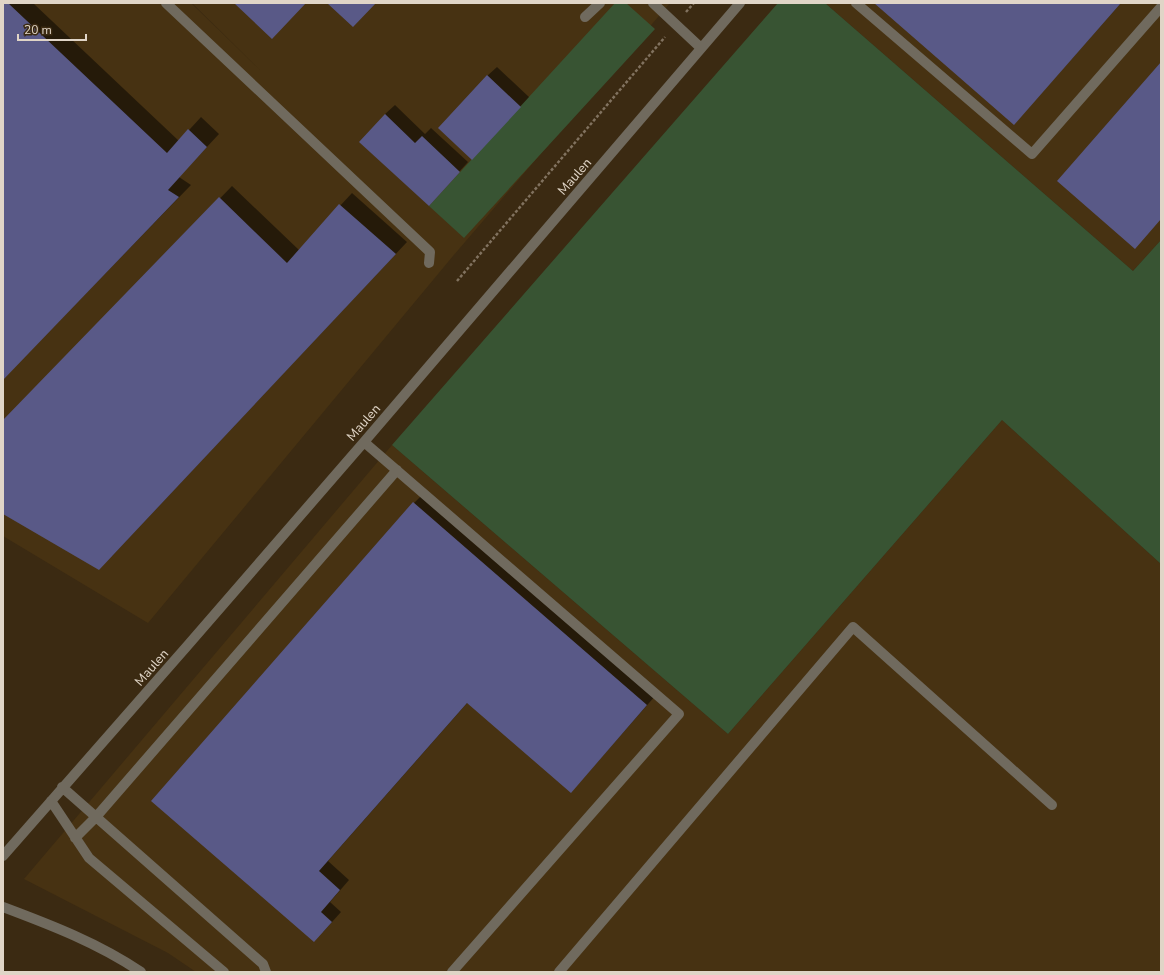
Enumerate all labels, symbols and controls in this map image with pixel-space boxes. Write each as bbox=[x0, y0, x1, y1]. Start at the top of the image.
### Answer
scale bar bbox=[18, 16, 86, 42]
text: 20 m bbox=[24, 22, 52, 38]
street label: Maulen bbox=[554, 154, 596, 199]
street label: Maulen bbox=[343, 400, 385, 445]
street label: Maulen bbox=[131, 645, 173, 690]

